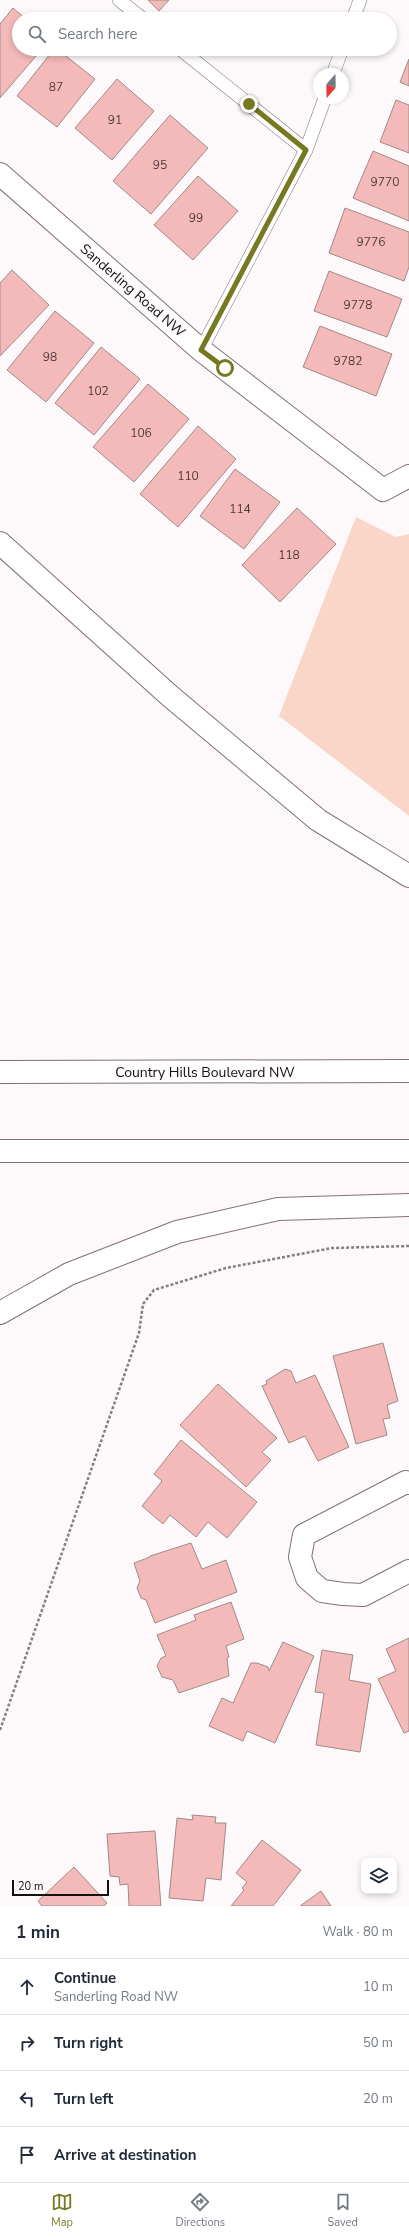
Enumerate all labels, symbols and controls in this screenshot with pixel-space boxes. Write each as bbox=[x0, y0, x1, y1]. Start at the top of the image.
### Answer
search box bbox=[12, 12, 397, 56]
icon: search bbox=[26, 23, 48, 45]
text: Search here bbox=[58, 24, 138, 44]
north arrow bbox=[313, 68, 349, 104]
house number: 87 bbox=[49, 79, 63, 95]
route end bbox=[240, 95, 258, 113]
house number: 91 bbox=[108, 112, 122, 128]
house number: 95 bbox=[153, 157, 167, 173]
house number: 9770 bbox=[371, 174, 399, 190]
house number: 99 bbox=[189, 210, 203, 226]
house number: 9776 bbox=[357, 234, 385, 250]
street label: Sanderling Road NW bbox=[76, 239, 190, 342]
house number: 9778 bbox=[344, 297, 372, 313]
house number: 98 bbox=[43, 349, 57, 365]
house number: 9782 bbox=[334, 353, 362, 369]
route start bbox=[216, 359, 234, 377]
house number: 102 bbox=[87, 383, 109, 399]
house number: 106 bbox=[130, 425, 152, 441]
house number: 110 bbox=[177, 468, 199, 484]
house number: 114 bbox=[229, 501, 251, 517]
house number: 118 bbox=[278, 547, 300, 563]
street label: Country Hills Boulevard NW bbox=[115, 1063, 295, 1082]
map controls bbox=[361, 1858, 397, 1894]
button: layers bbox=[361, 1858, 397, 1894]
scale bar bbox=[12, 1878, 109, 1897]
text: 20 m bbox=[18, 1879, 43, 1894]
text: 1 min bbox=[16, 1921, 60, 1944]
text: Walk · 80 m bbox=[322, 1923, 393, 1941]
text: Continue bbox=[54, 1968, 116, 1988]
icon: ahead bbox=[16, 1976, 38, 1998]
text: 10 m bbox=[363, 1978, 393, 1996]
text: Sanderling Road NW bbox=[54, 1988, 178, 2006]
icon: right bbox=[16, 2032, 38, 2054]
text: Turn right bbox=[54, 2033, 123, 2053]
text: 50 m bbox=[363, 2034, 393, 2052]
icon: left bbox=[16, 2088, 38, 2110]
text: Turn left bbox=[54, 2089, 113, 2109]
text: 20 m bbox=[363, 2090, 393, 2108]
icon: arrive bbox=[16, 2144, 38, 2166]
text: Arrive at destination bbox=[54, 2145, 197, 2165]
tab: Map bbox=[51, 2191, 73, 2230]
tab: Directions bbox=[175, 2191, 225, 2230]
tab: Saved bbox=[327, 2191, 358, 2230]

